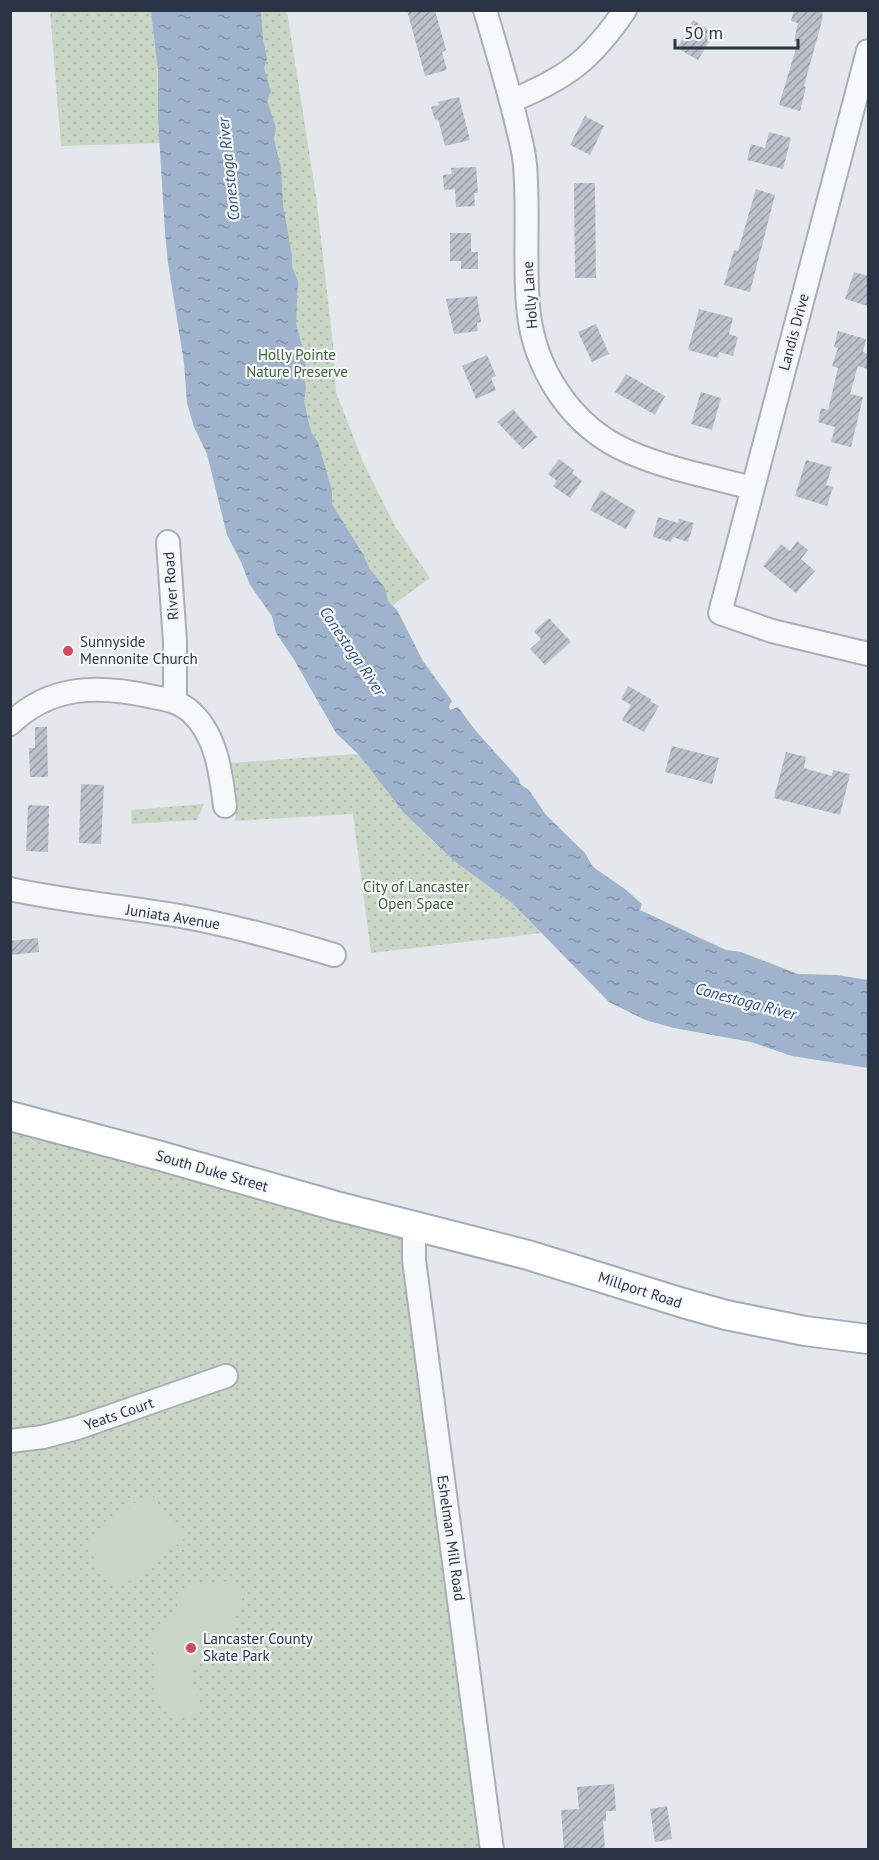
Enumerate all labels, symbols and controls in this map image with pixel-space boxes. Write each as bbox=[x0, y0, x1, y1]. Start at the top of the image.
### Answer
scale bar bbox=[675, 12, 798, 50]
text: 50 m bbox=[684, 21, 723, 44]
water label: Conestoga River bbox=[212, 115, 243, 222]
street label: Holly Lane bbox=[518, 260, 541, 330]
street label: Landis Drive bbox=[774, 291, 813, 373]
park label: Holly Pointe Nature Preserve bbox=[246, 345, 348, 381]
street label: River Road bbox=[159, 551, 182, 621]
water label: Conestoga River bbox=[316, 602, 391, 701]
place label: Sunnyside Mennonite Church bbox=[80, 632, 198, 668]
marker: Sunnyside Mennonite Church bbox=[61, 644, 75, 658]
park label: City of Lancaster Open Space bbox=[363, 877, 469, 913]
street label: Juniata Avenue bbox=[124, 900, 221, 933]
water label: Conestoga River bbox=[693, 978, 800, 1025]
street label: South Duke Street bbox=[154, 1145, 271, 1196]
street label: Millport Road bbox=[596, 1267, 685, 1312]
street label: Yeats Court bbox=[82, 1393, 156, 1434]
street label: Eshelman Mill Road bbox=[433, 1474, 470, 1602]
place label: Lancaster County Skate Park bbox=[203, 1629, 313, 1665]
marker: Lancaster County Skate Park bbox=[184, 1641, 198, 1655]

